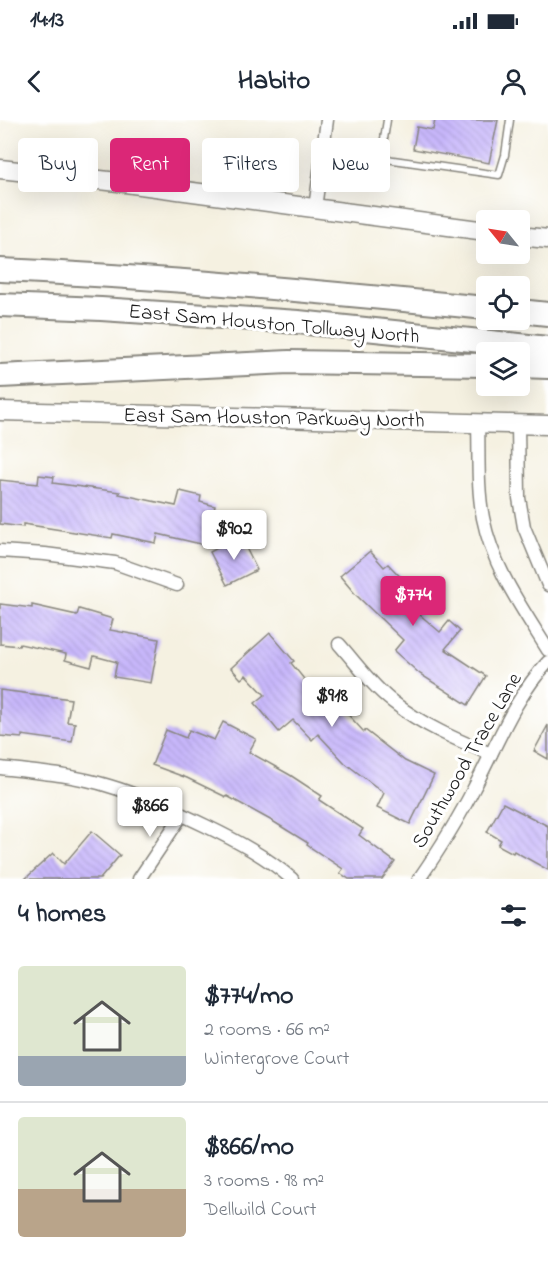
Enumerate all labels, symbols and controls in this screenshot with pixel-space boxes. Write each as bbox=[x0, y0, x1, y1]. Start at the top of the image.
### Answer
text: 14:13 bbox=[30, 5, 64, 37]
text: Habito bbox=[238, 62, 310, 101]
icon: back bbox=[18, 65, 51, 98]
icon: person bbox=[497, 65, 530, 98]
chip: Buy bbox=[18, 138, 98, 192]
chip: Rent bbox=[110, 138, 190, 192]
chip: Filters bbox=[202, 138, 299, 192]
chip: New bbox=[311, 138, 390, 192]
north arrow bbox=[476, 210, 530, 264]
map controls bbox=[476, 210, 530, 396]
button: locate bbox=[476, 276, 530, 330]
street label: East Sam Houston Tollway North bbox=[127, 297, 421, 355]
button: layers bbox=[476, 342, 530, 396]
street label: East Sam Houston Parkway North bbox=[123, 401, 425, 439]
pin: $902 bbox=[198, 510, 270, 561]
text: $902 bbox=[216, 515, 252, 544]
pin: $774 bbox=[377, 576, 449, 627]
text: $774 bbox=[395, 581, 431, 610]
street label: Southwood Trace Lane bbox=[405, 667, 531, 854]
pin: $918 bbox=[296, 677, 368, 728]
text: $918 bbox=[316, 682, 348, 711]
pin: $866 bbox=[114, 787, 186, 838]
text: $866 bbox=[131, 792, 169, 821]
text: 4 homes bbox=[18, 896, 106, 934]
icon: filters bbox=[497, 899, 530, 932]
text: $774/mo bbox=[204, 978, 294, 1016]
icon: home bbox=[66, 990, 138, 1062]
text: 2 rooms · 66 m² bbox=[204, 1016, 330, 1045]
text: Wintergrove Court bbox=[204, 1045, 349, 1074]
text: $866/mo bbox=[204, 1129, 294, 1167]
icon: home bbox=[66, 1141, 138, 1213]
text: 3 rooms · 98 m² bbox=[204, 1167, 324, 1196]
text: Dellwild Court bbox=[204, 1196, 316, 1225]

